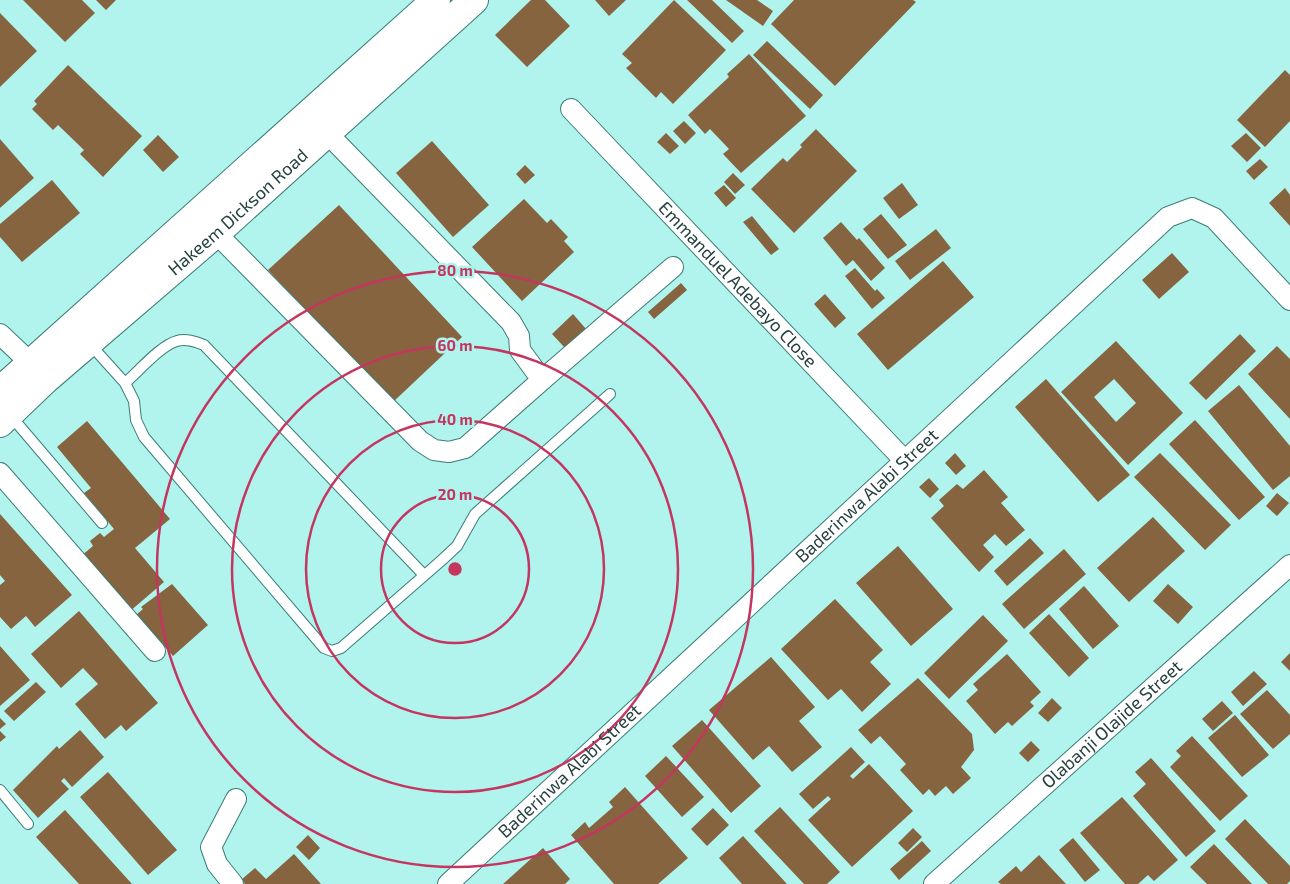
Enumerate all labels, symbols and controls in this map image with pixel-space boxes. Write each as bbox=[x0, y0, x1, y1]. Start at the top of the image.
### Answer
street label: Hakeem Dickson Road bbox=[163, 144, 312, 279]
street label: Emmanduel Adebayo Close bbox=[654, 196, 822, 371]
text: 80 m bbox=[437, 261, 473, 279]
text: 60 m bbox=[438, 336, 472, 354]
text: 40 m bbox=[437, 410, 473, 428]
street label: Baderinwa Alabi Street bbox=[790, 424, 942, 567]
text: 20 m bbox=[438, 485, 472, 503]
centre of rings bbox=[446, 560, 464, 578]
street label: Olabanji Olajide Street bbox=[1037, 655, 1186, 792]
street label: Baderinwa Alabi Street bbox=[493, 699, 645, 842]

